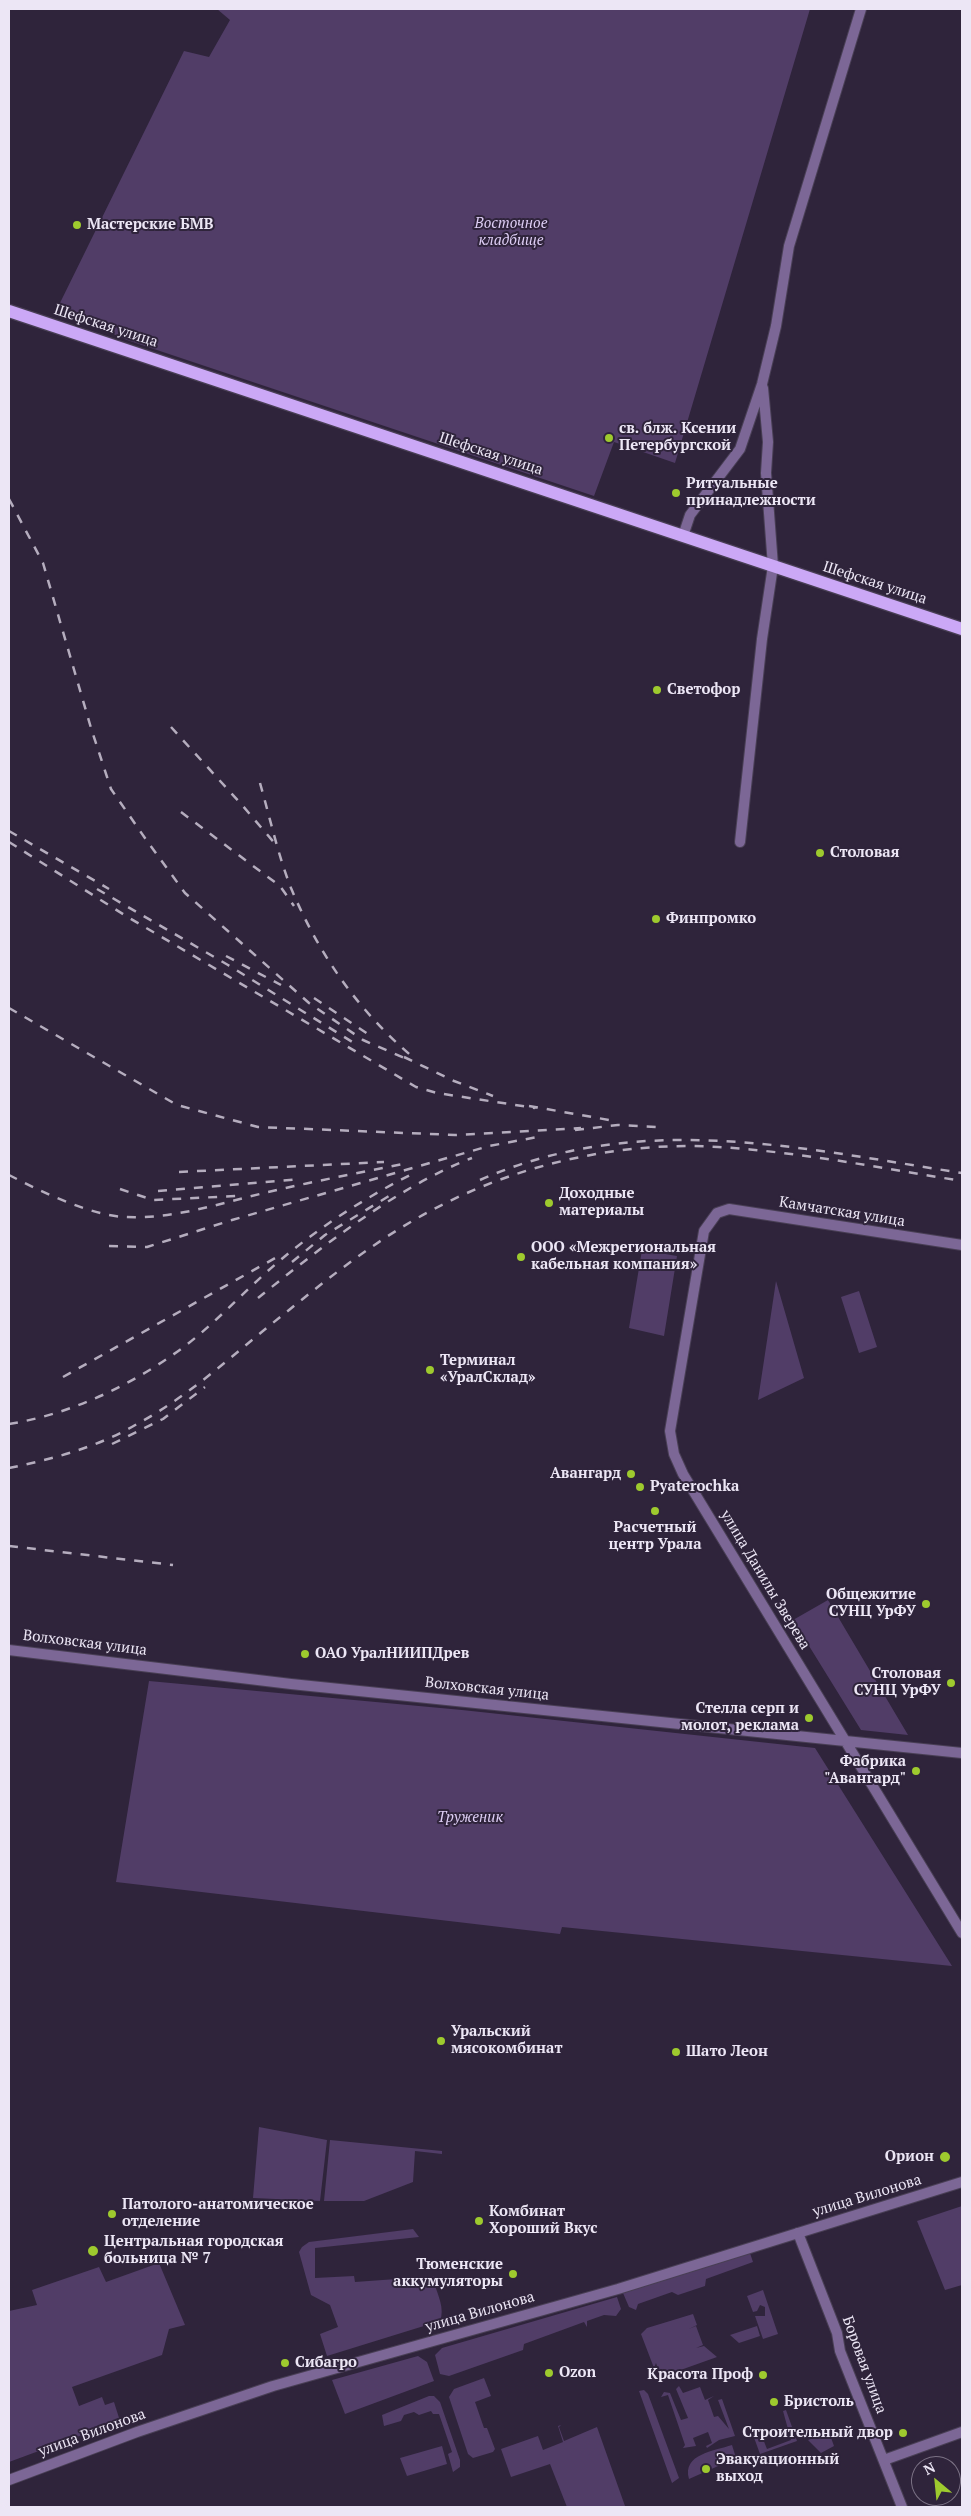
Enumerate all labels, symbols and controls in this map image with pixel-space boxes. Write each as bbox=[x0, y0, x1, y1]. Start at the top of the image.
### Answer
park label: Восточное кладбище bbox=[475, 215, 547, 250]
place label: Мастерские БМВ bbox=[87, 216, 213, 234]
marker: Мастерские БМВ bbox=[71, 219, 83, 231]
street label: Шефская улица bbox=[52, 301, 160, 351]
place label: св. блж. Ксении Петербургской bbox=[619, 420, 736, 455]
street label: Шефская улица bbox=[437, 429, 545, 479]
marker: св. блж. Ксении Петербургской bbox=[603, 432, 615, 444]
place label: Ритуальные принадлежности bbox=[686, 475, 816, 510]
marker: Ритуальные принадлежности bbox=[670, 487, 682, 499]
street label: Шефская улица bbox=[821, 558, 929, 608]
place label: Светофор bbox=[667, 681, 740, 699]
marker: Светофор bbox=[651, 684, 663, 696]
place label: Столовая bbox=[830, 844, 899, 862]
marker: Столовая bbox=[814, 847, 826, 859]
place label: Финпромко bbox=[666, 910, 756, 928]
marker: Финпромко bbox=[650, 913, 662, 925]
place label: Доходные материалы bbox=[559, 1185, 644, 1220]
street label: Камчатская улица bbox=[778, 1193, 906, 1231]
marker: Доходные материалы bbox=[543, 1197, 555, 1209]
place label: ООО «Межрегиональная кабельная компания» bbox=[531, 1239, 716, 1274]
marker: ООО «Межрегиональная кабельная компания» bbox=[515, 1251, 527, 1263]
place label: Терминал «УралСклад» bbox=[440, 1352, 536, 1387]
marker: Терминал «УралСклад» bbox=[424, 1364, 436, 1376]
place label: Авангард bbox=[550, 1465, 621, 1483]
marker: Авангард bbox=[625, 1468, 637, 1480]
place label: Pyaterochka bbox=[650, 1478, 739, 1496]
marker: Pyaterochka bbox=[634, 1481, 646, 1493]
marker: Расчетный центр Урала bbox=[649, 1505, 661, 1517]
street label: улица Данилы Зверева bbox=[716, 1507, 814, 1653]
place label: Расчетный центр Урала bbox=[609, 1519, 701, 1554]
place label: Общежитие СУНЦ УрФУ bbox=[826, 1586, 916, 1621]
marker: Общежитие СУНЦ УрФУ bbox=[920, 1598, 932, 1610]
street label: Волховская улица bbox=[22, 1626, 148, 1660]
place label: ОАО УралНИИПДрев bbox=[315, 1645, 469, 1663]
marker: ОАО УралНИИПДрев bbox=[299, 1648, 311, 1660]
place label: Столовая СУНЦ УрФУ bbox=[854, 1665, 941, 1700]
street label: Волховская улица bbox=[424, 1674, 550, 1704]
marker: Столовая СУНЦ УрФУ bbox=[945, 1677, 957, 1689]
place label: Стелла серп и молот, реклама bbox=[681, 1700, 799, 1735]
marker: Стелла серп и молот, реклама bbox=[803, 1712, 815, 1724]
place label: Фабрика "Авангард" bbox=[824, 1753, 906, 1788]
marker: Фабрика "Авангард" bbox=[910, 1765, 922, 1777]
park label: Труженик bbox=[437, 1809, 503, 1827]
place label: Уральский мясокомбинат bbox=[451, 2023, 563, 2058]
marker: Уральский мясокомбинат bbox=[435, 2035, 447, 2047]
place label: Шато Леон bbox=[686, 2043, 768, 2061]
marker: Шато Леон bbox=[670, 2046, 682, 2058]
place label: Орион bbox=[885, 2148, 934, 2166]
marker: Орион bbox=[938, 2150, 952, 2164]
street label: улица Вилонова bbox=[810, 2171, 924, 2221]
place label: Патолого-анатомическое отделение bbox=[122, 2196, 314, 2231]
place label: Комбинат Хороший Вкус bbox=[489, 2203, 598, 2238]
marker: Патолого-анатомическое отделение bbox=[106, 2208, 118, 2220]
marker: Комбинат Хороший Вкус bbox=[473, 2215, 485, 2227]
place label: Центральная городская больница № 7 bbox=[104, 2233, 284, 2268]
marker: Центральная городская больница № 7 bbox=[86, 2244, 100, 2258]
place label: Тюменские аккумуляторы bbox=[393, 2256, 503, 2291]
marker: Тюменские аккумуляторы bbox=[507, 2268, 519, 2280]
street label: улица Вилонова bbox=[423, 2288, 537, 2336]
street label: Боровая улица bbox=[838, 2314, 890, 2416]
place label: Сибагро bbox=[295, 2354, 357, 2372]
marker: Сибагро bbox=[279, 2357, 291, 2369]
place label: Ozon bbox=[559, 2364, 596, 2382]
place label: Красота Проф bbox=[647, 2366, 753, 2384]
marker: Ozon bbox=[543, 2367, 555, 2379]
marker: Красота Проф bbox=[757, 2369, 769, 2381]
place label: Бристоль bbox=[784, 2393, 854, 2411]
marker: Бристоль bbox=[768, 2396, 780, 2408]
street label: улица Вилонова bbox=[36, 2405, 148, 2461]
place label: Строительный двор bbox=[742, 2424, 893, 2442]
marker: Строительный двор bbox=[897, 2427, 909, 2439]
place label: Эвакуационный выход bbox=[716, 2451, 839, 2486]
north arrow bbox=[911, 2456, 961, 2506]
text: N bbox=[920, 2457, 938, 2479]
marker: Эвакуационный выход bbox=[700, 2463, 712, 2475]

